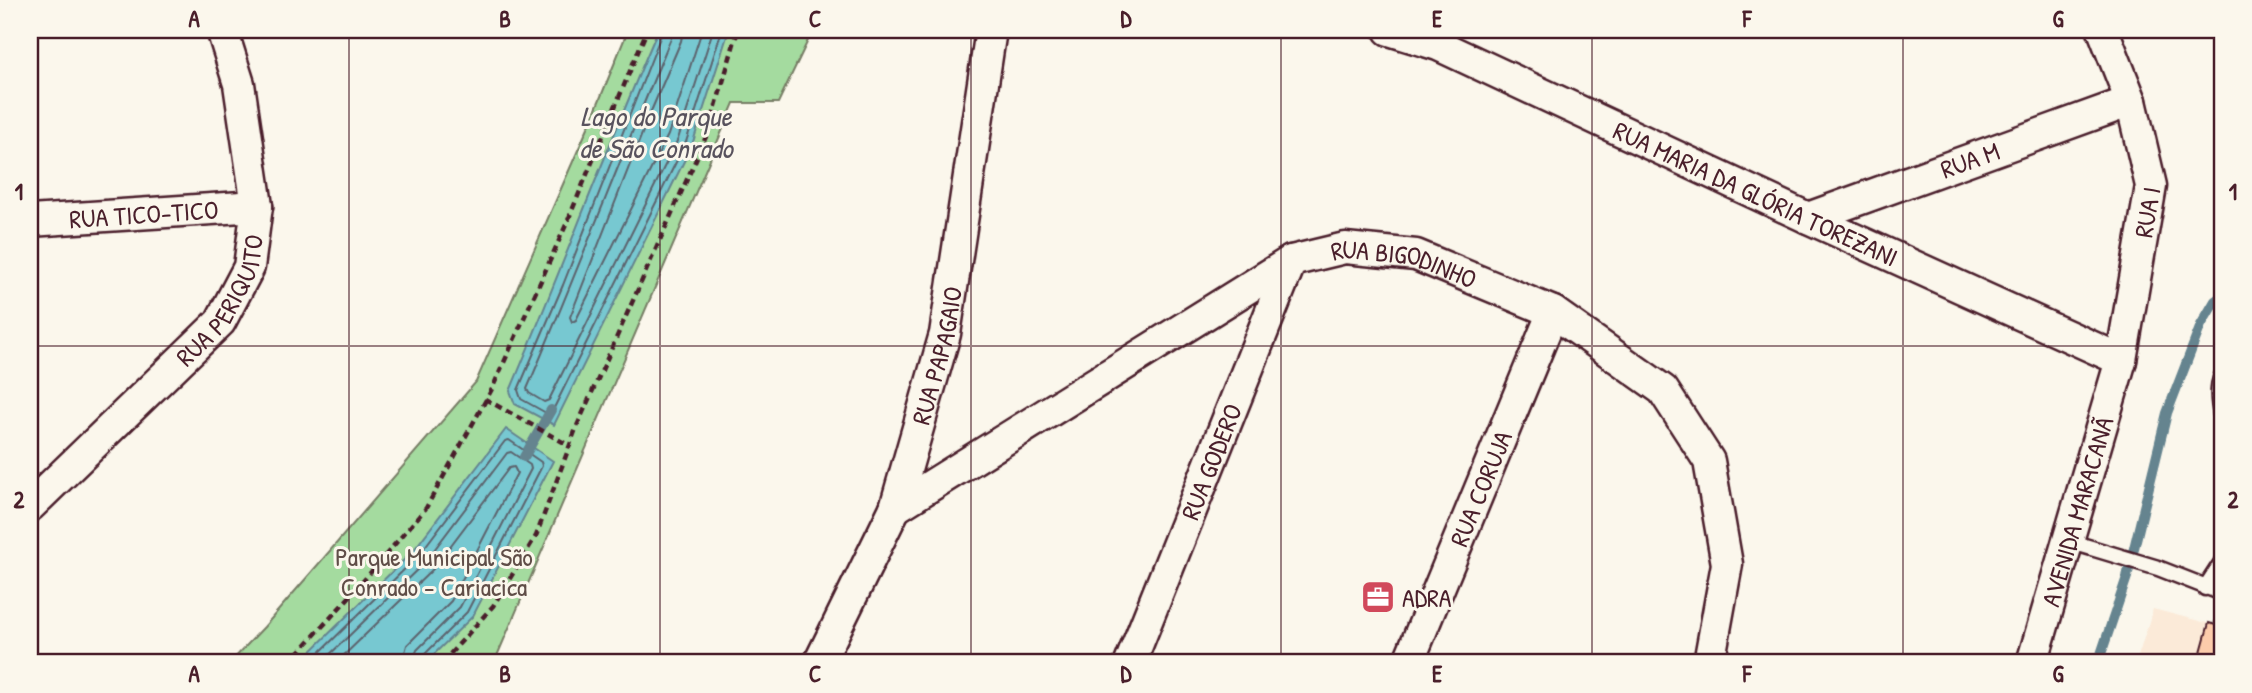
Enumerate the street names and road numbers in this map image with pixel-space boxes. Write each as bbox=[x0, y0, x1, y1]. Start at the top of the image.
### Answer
street label: RUA MARIA DA GLÓRIA TOREZANI bbox=[1608, 112, 1904, 274]
street label: RUA M bbox=[1935, 133, 2004, 186]
street label: RUA I bbox=[2125, 184, 2168, 240]
street label: RUA TICO-TICO bbox=[68, 191, 219, 236]
street label: RUA BIGODINHO bbox=[1327, 230, 1482, 296]
street label: RUA PERIQUITO bbox=[168, 232, 271, 373]
street label: RUA PAPAGAIO bbox=[902, 284, 969, 428]
street label: RUA GODERO bbox=[1172, 398, 1250, 525]
street label: AVENIDA MARACANÃ bbox=[2032, 412, 2121, 610]
street label: RUA CORUJA bbox=[1441, 425, 1520, 551]

